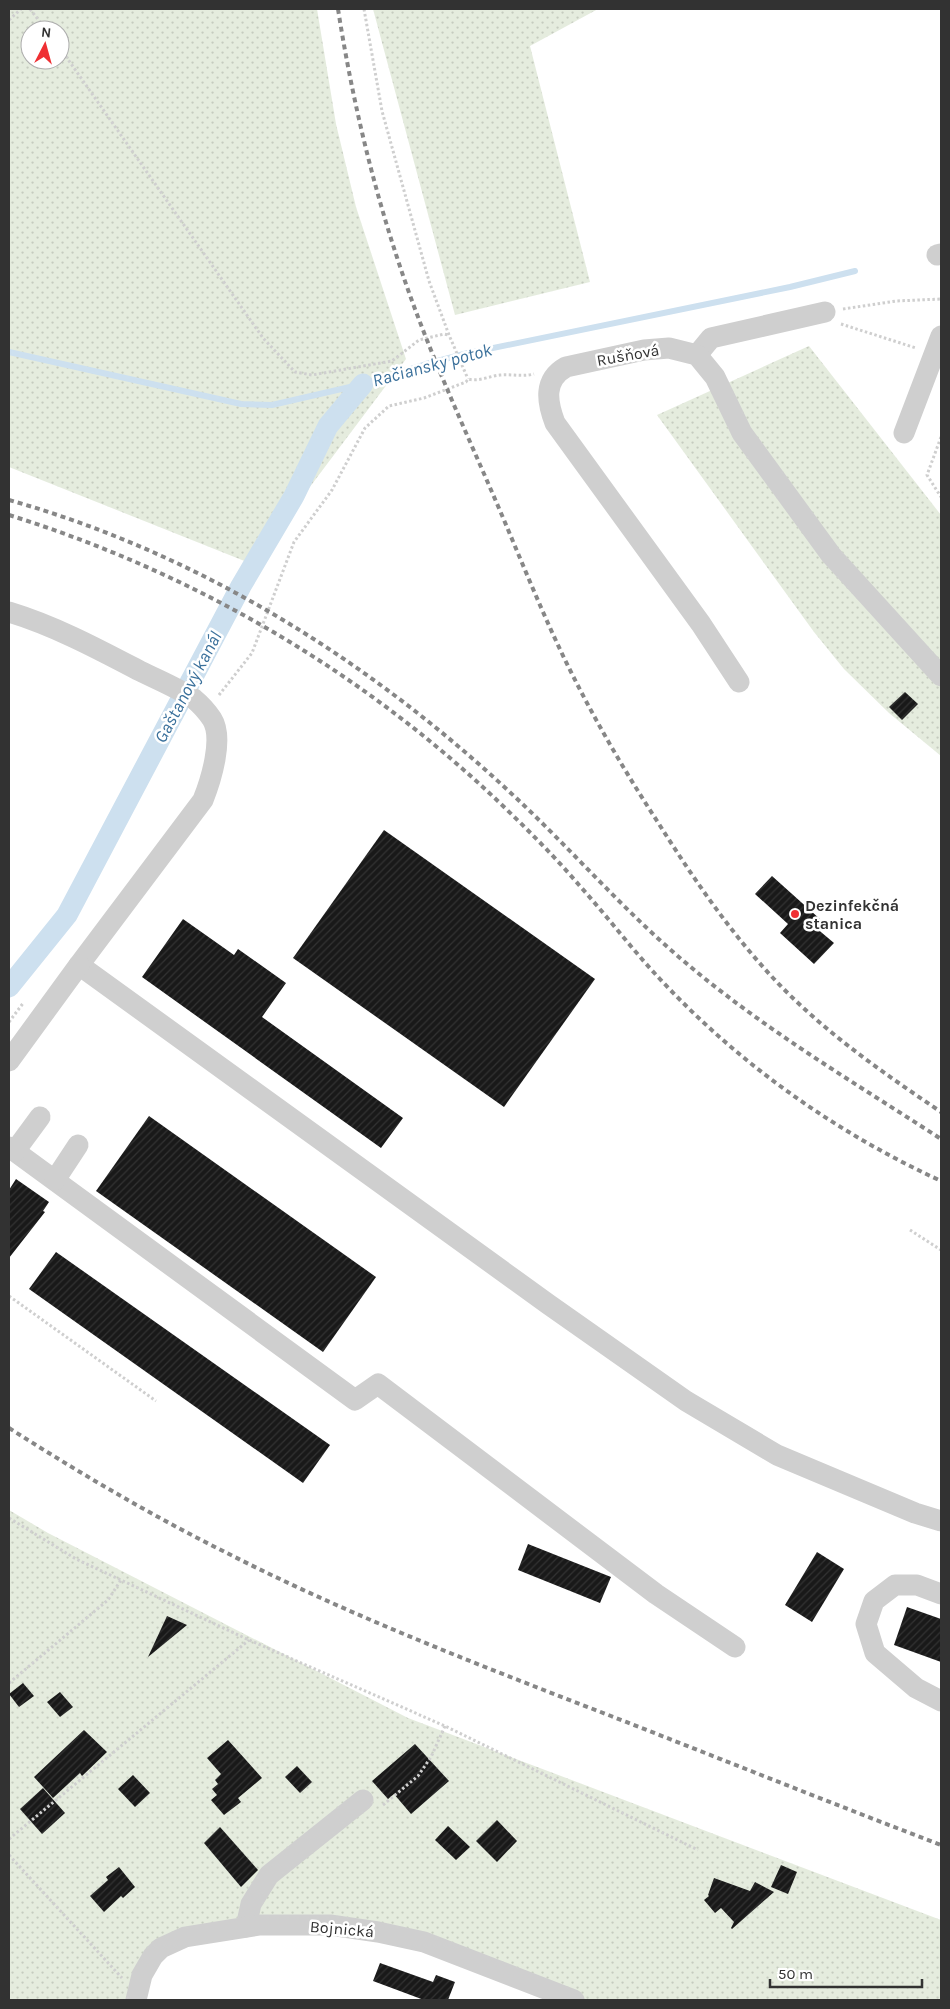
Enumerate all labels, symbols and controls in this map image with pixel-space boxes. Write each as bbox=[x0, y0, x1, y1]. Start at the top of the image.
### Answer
north arrow bbox=[20, 20, 70, 70]
text: N bbox=[40, 24, 52, 42]
water label: Račiansky potok bbox=[370, 338, 495, 392]
street label: Rušňová bbox=[595, 340, 661, 370]
water label: Gaštanový kanál bbox=[149, 627, 227, 747]
place label: Dezinfekčná stanica bbox=[805, 896, 899, 933]
marker: Dezinfekčná stanica bbox=[789, 908, 801, 920]
street label: Bojnická bbox=[309, 1917, 375, 1941]
scale bar bbox=[770, 1956, 922, 1988]
text: 50 m bbox=[778, 1965, 813, 1983]

